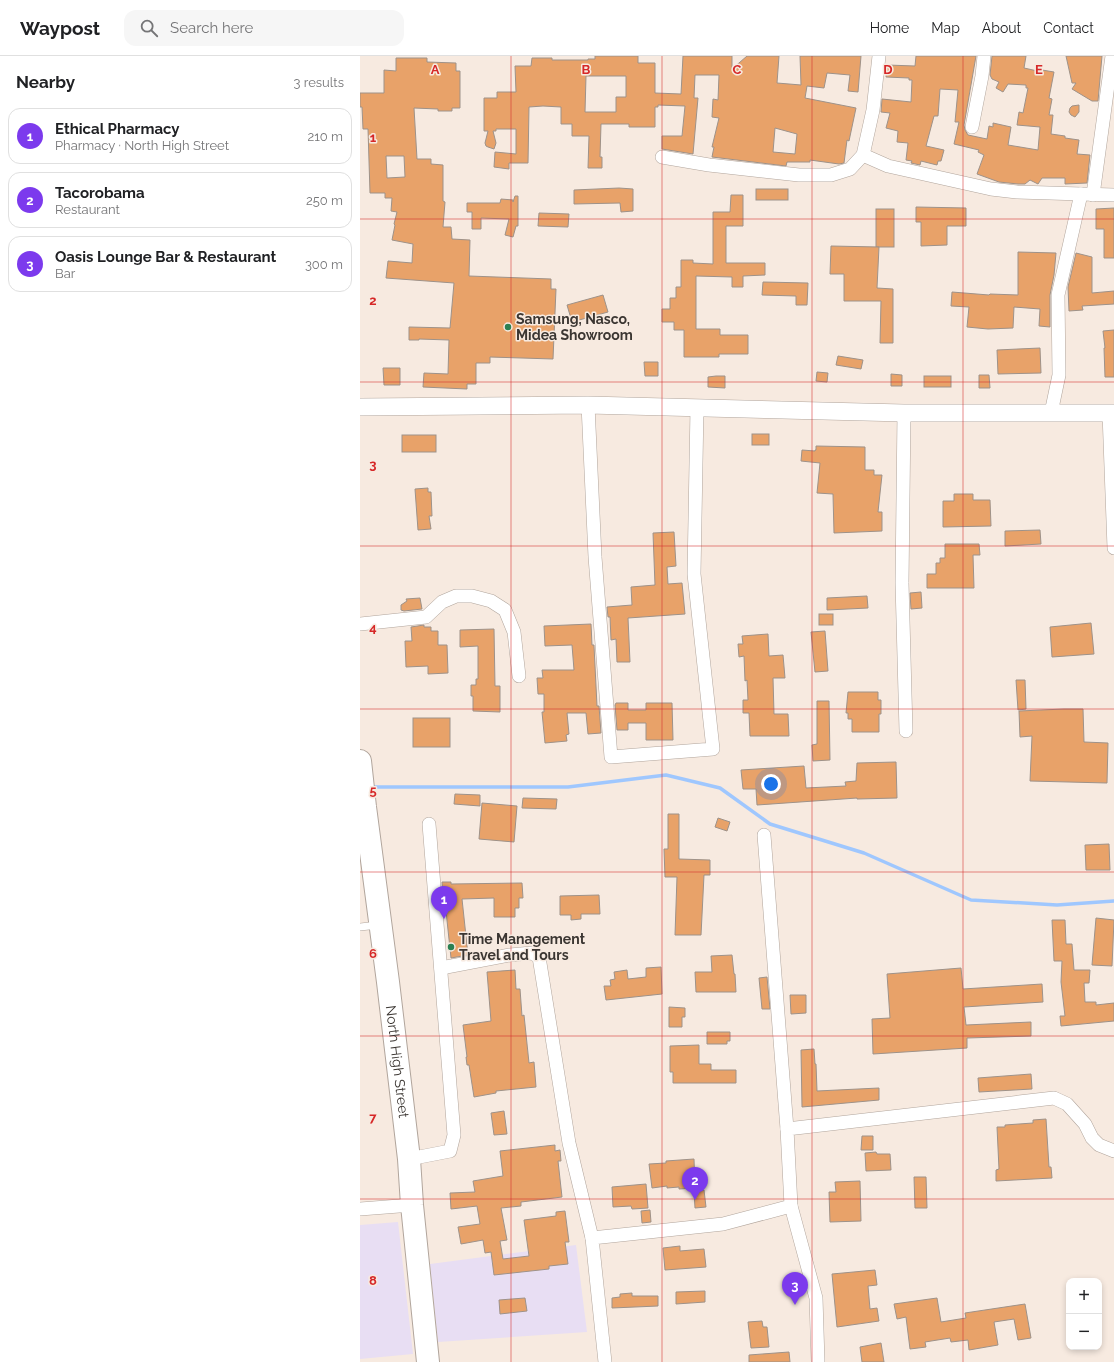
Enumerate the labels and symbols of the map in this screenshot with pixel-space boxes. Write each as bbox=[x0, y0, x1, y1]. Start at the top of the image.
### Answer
text: A bbox=[431, 62, 440, 77]
text: B bbox=[582, 62, 591, 77]
text: C bbox=[733, 62, 742, 77]
text: D bbox=[883, 62, 893, 77]
text: E bbox=[1035, 62, 1043, 77]
text: 1 bbox=[370, 130, 377, 145]
text: 2 bbox=[369, 293, 377, 308]
place label: Samsung, Nasco, Midea Showroom bbox=[516, 311, 633, 343]
marker: Samsung, Nasco, Midea Showroom bbox=[503, 322, 513, 332]
text: 3 bbox=[369, 457, 377, 472]
text: 4 bbox=[369, 620, 377, 635]
your location bbox=[761, 774, 781, 794]
text: 5 bbox=[369, 783, 377, 798]
pin: 1 bbox=[431, 886, 457, 919]
place label: Time Management Travel and Tours bbox=[459, 931, 586, 963]
marker: Time Management Travel and Tours bbox=[446, 942, 456, 952]
text: 6 bbox=[369, 946, 377, 961]
street label: North High Street bbox=[383, 1005, 412, 1119]
text: 7 bbox=[369, 1110, 377, 1125]
pin: 2 bbox=[682, 1167, 708, 1200]
pin: 3 bbox=[782, 1272, 808, 1305]
text: 8 bbox=[369, 1273, 377, 1288]

